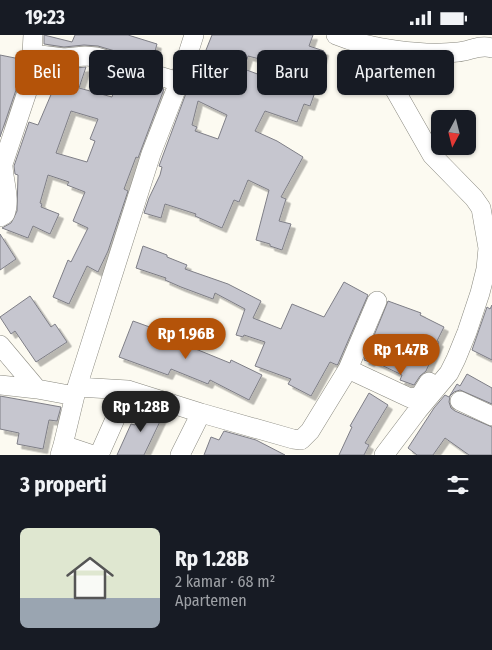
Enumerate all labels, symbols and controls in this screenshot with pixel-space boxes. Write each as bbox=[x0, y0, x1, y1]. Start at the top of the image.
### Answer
text: 19:23 bbox=[25, 6, 65, 29]
chip: Beli bbox=[15, 50, 79, 95]
chip: Sewa bbox=[89, 50, 163, 95]
chip: Filter bbox=[173, 50, 247, 95]
chip: Baru bbox=[257, 50, 327, 95]
chip: Apartemen bbox=[337, 50, 454, 95]
north arrow bbox=[431, 110, 476, 155]
map controls bbox=[431, 110, 476, 155]
pin: Rp 1.96B bbox=[134, 317, 238, 360]
text: Rp 1.96B bbox=[158, 324, 214, 343]
pin: Rp 1.47B bbox=[349, 333, 453, 376]
text: Rp 1.47B bbox=[374, 340, 428, 359]
pin: Rp 1.28B bbox=[89, 391, 193, 433]
text: Rp 1.28B bbox=[113, 397, 169, 416]
icon: filters bbox=[444, 471, 472, 499]
text: 3 properti bbox=[20, 472, 107, 498]
text: Rp 1.28B bbox=[175, 546, 249, 572]
icon: home bbox=[60, 548, 120, 608]
text: 2 kamar · 68 m² bbox=[175, 572, 275, 591]
text: Apartemen bbox=[175, 591, 247, 610]

